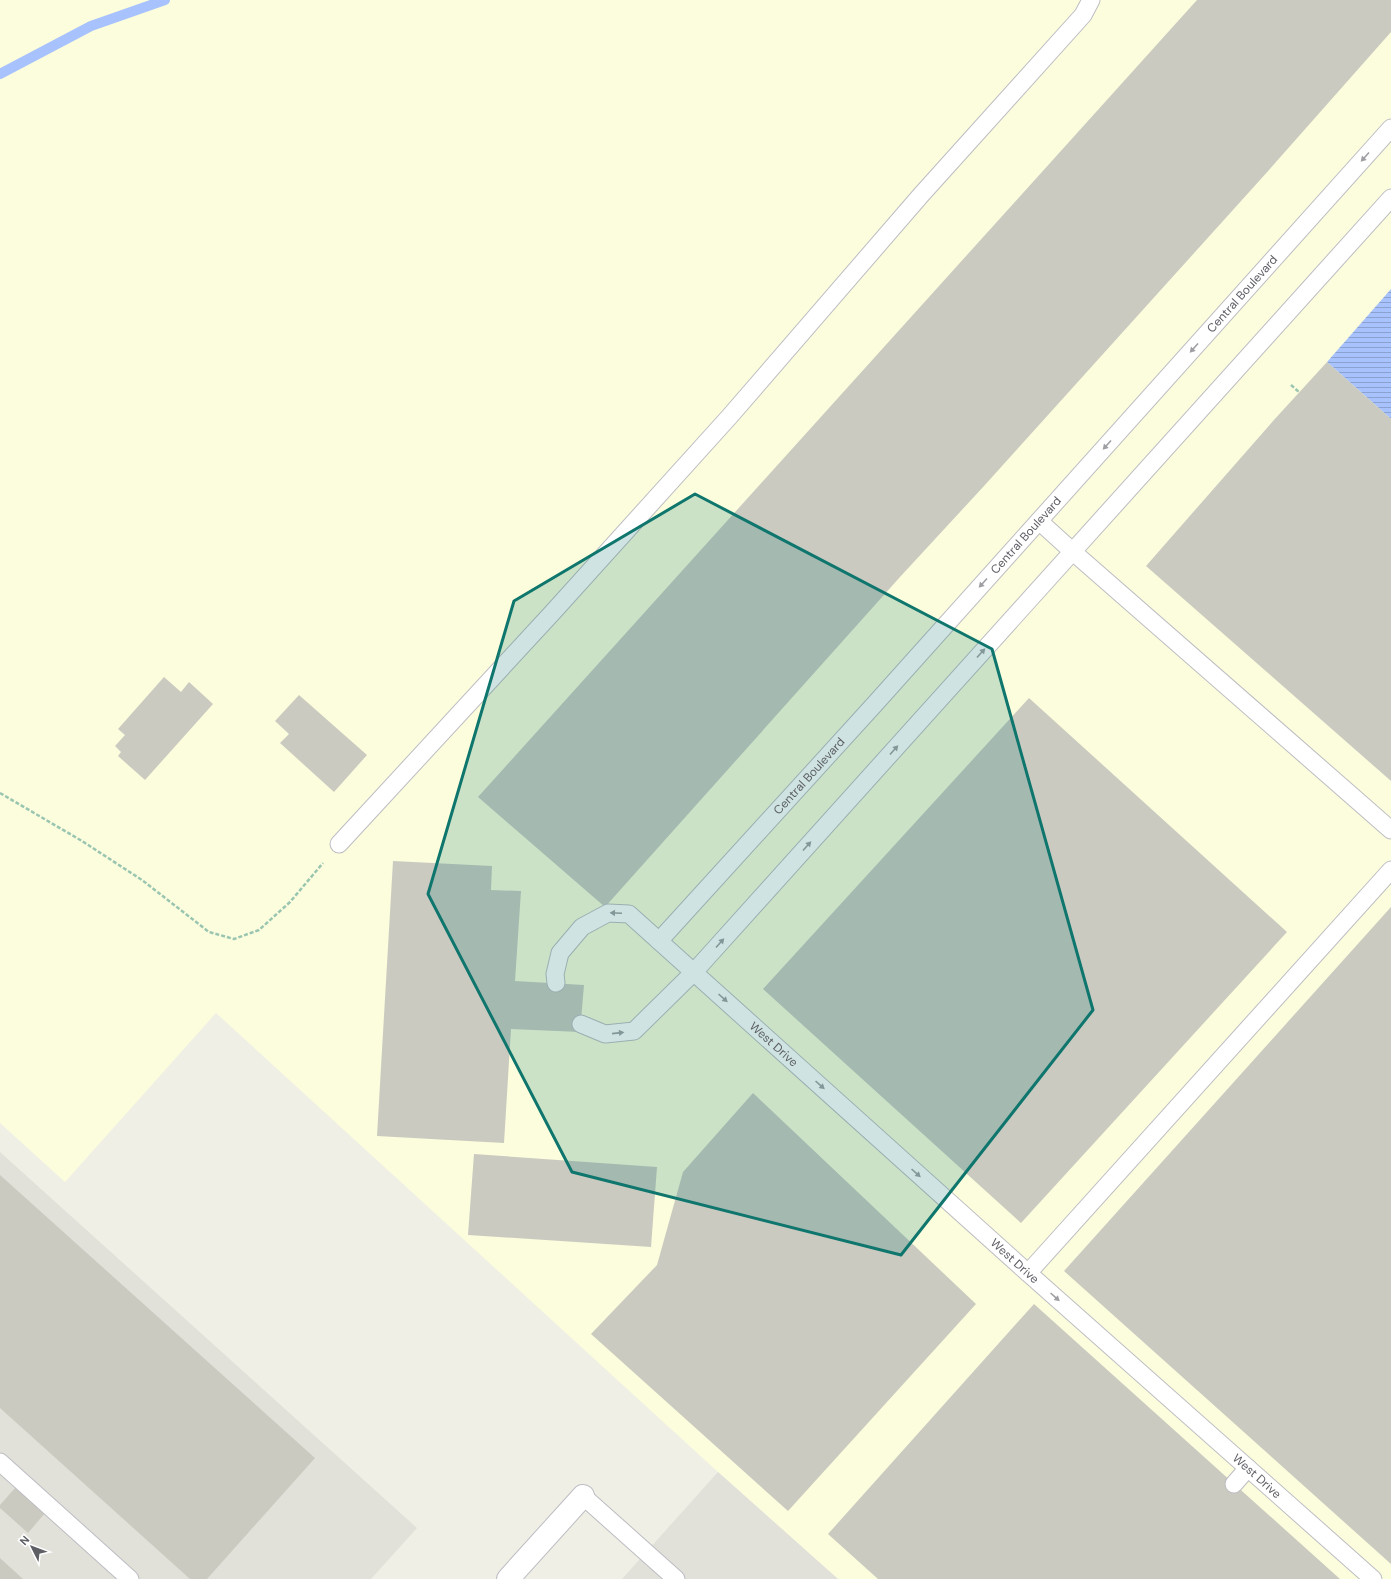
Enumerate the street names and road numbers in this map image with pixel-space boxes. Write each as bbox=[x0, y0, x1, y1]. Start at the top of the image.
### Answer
street label: Central Boulevard bbox=[1203, 252, 1281, 336]
street label: Central Boulevard bbox=[987, 493, 1065, 577]
street label: Central Boulevard bbox=[770, 734, 848, 818]
street label: West Drive bbox=[746, 1018, 802, 1070]
street label: West Drive bbox=[987, 1235, 1042, 1287]
street label: West Drive bbox=[1229, 1450, 1285, 1502]

